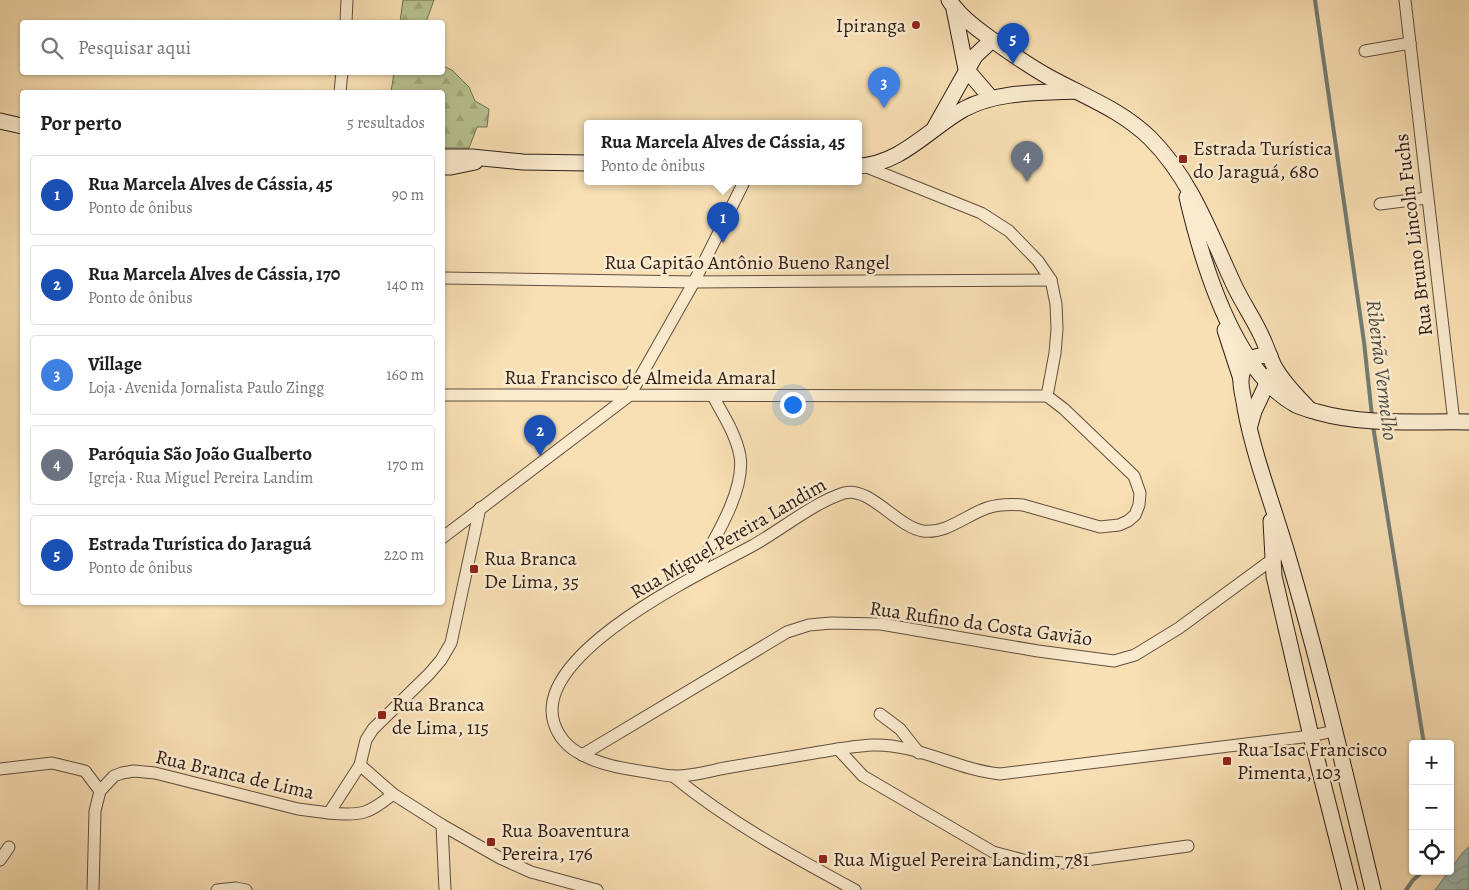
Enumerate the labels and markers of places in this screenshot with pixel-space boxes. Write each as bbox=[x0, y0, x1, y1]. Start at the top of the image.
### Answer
place label: Ipiranga bbox=[836, 12, 907, 39]
marker: Ipiranga bbox=[910, 19, 922, 31]
pin: 5 bbox=[997, 23, 1029, 64]
pin: 3 bbox=[868, 67, 900, 108]
place label: Estrada Turística do Jaraguá, 680 bbox=[1193, 135, 1333, 185]
pin: 4 bbox=[1011, 141, 1043, 182]
marker: Estrada Turística do Jaraguá, 680 bbox=[1177, 153, 1189, 165]
pin: 1 bbox=[707, 202, 739, 243]
pin: 2 bbox=[524, 415, 556, 456]
place label: Rua Branca De Lima, 35 bbox=[484, 545, 579, 595]
marker: Rua Branca De Lima, 35 bbox=[468, 563, 480, 575]
place label: Rua Branca de Lima, 115 bbox=[392, 691, 489, 741]
marker: Rua Branca de Lima, 115 bbox=[376, 709, 388, 721]
place label: Rua Isac Francisco Pimenta, 103 bbox=[1237, 736, 1387, 786]
marker: Rua Isac Francisco Pimenta, 103 bbox=[1221, 755, 1233, 767]
place label: Rua Boaventura Pereira, 176 bbox=[501, 817, 631, 867]
marker: Rua Boaventura Pereira, 176 bbox=[485, 836, 497, 848]
place label: Rua Miguel Pereira Landim, 781 bbox=[833, 846, 1090, 873]
marker: Rua Miguel Pereira Landim, 781 bbox=[817, 853, 829, 865]

